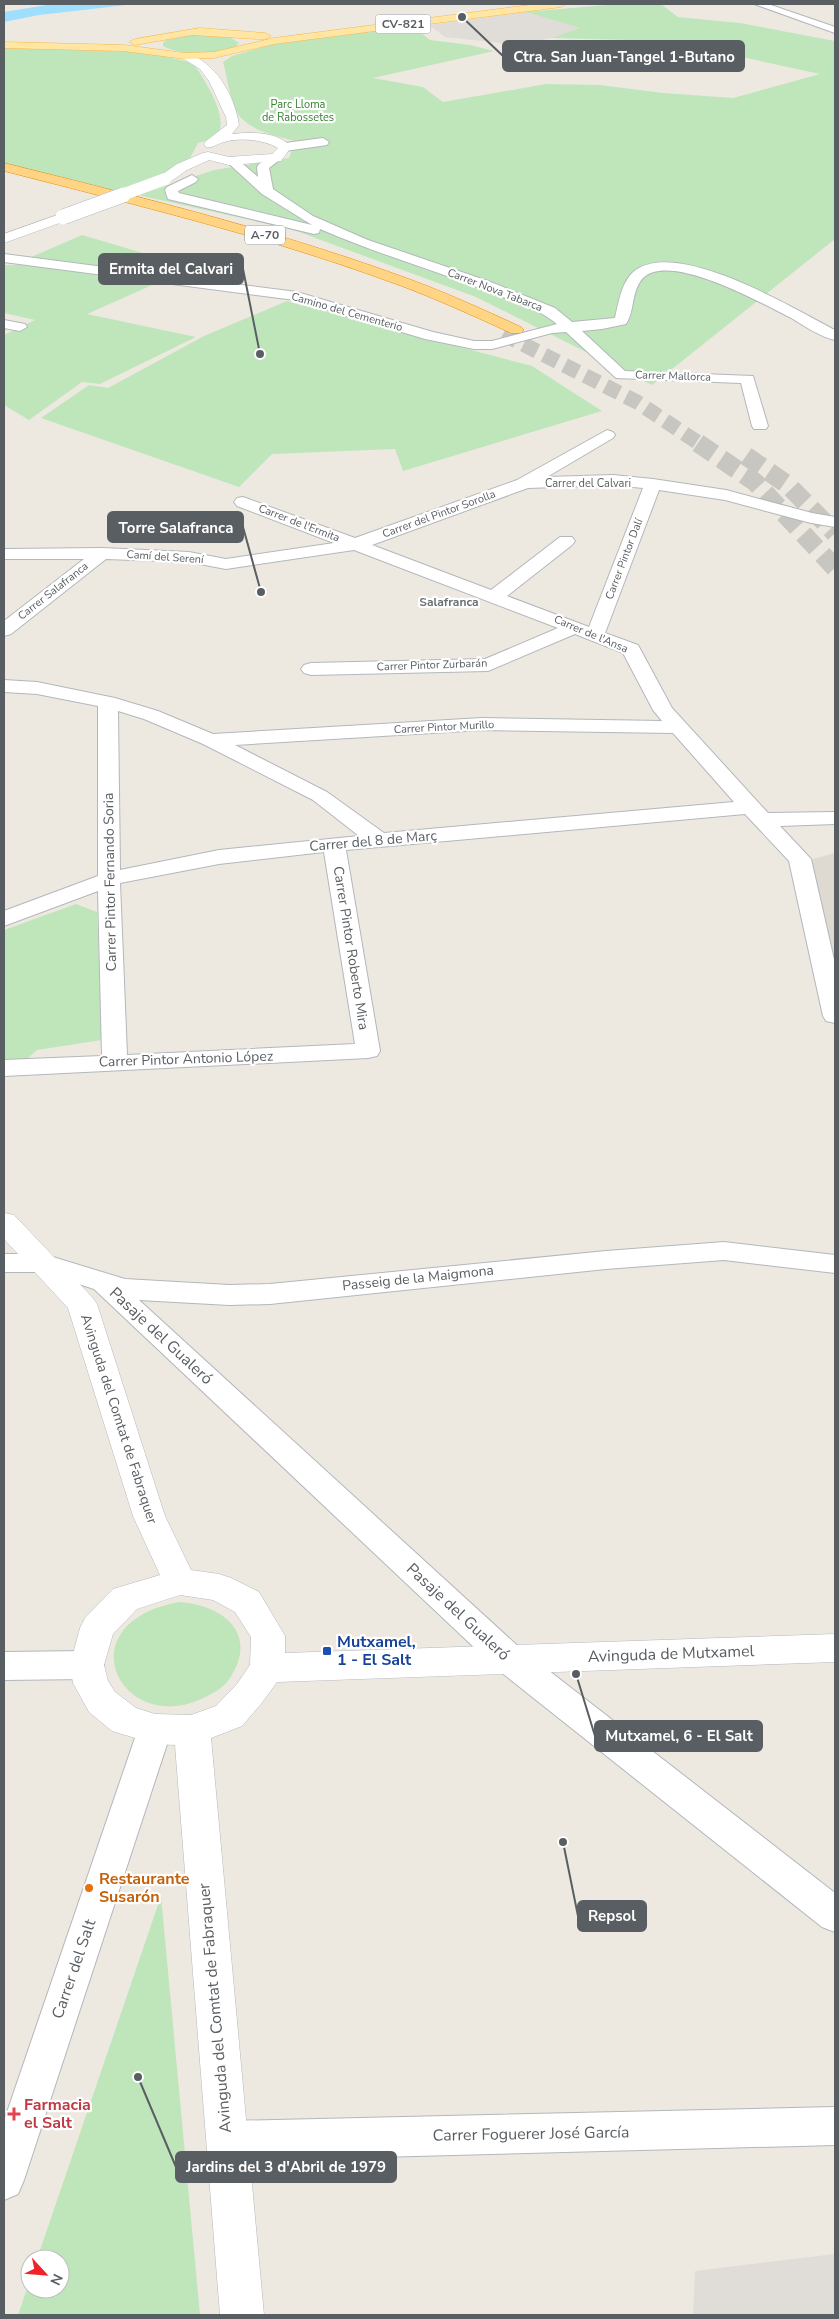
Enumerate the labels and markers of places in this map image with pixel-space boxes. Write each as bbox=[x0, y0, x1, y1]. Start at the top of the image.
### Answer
callout: Ctra. San Juan-Tangel 1-Butano bbox=[503, 41, 744, 71]
callout: Ermita del Calvari bbox=[99, 254, 243, 284]
callout: Torre Salafranca bbox=[108, 512, 243, 542]
place label: Mutxamel, 1 - El Salt bbox=[337, 1631, 416, 1671]
marker: Mutxamel, 1 - El Salt bbox=[321, 1645, 333, 1657]
callout: Mutxamel, 6 - El Salt bbox=[595, 1721, 762, 1751]
place label: Restaurante Susarón bbox=[99, 1868, 190, 1908]
marker: Restaurante Susarón bbox=[83, 1882, 95, 1894]
callout: Repsol bbox=[578, 1901, 646, 1931]
place label: Farmacia el Salt bbox=[24, 2094, 91, 2134]
marker: Farmacia el Salt bbox=[8, 2108, 20, 2120]
callout: Jardins del 3 d'Abril de 1979 bbox=[176, 2152, 396, 2182]

